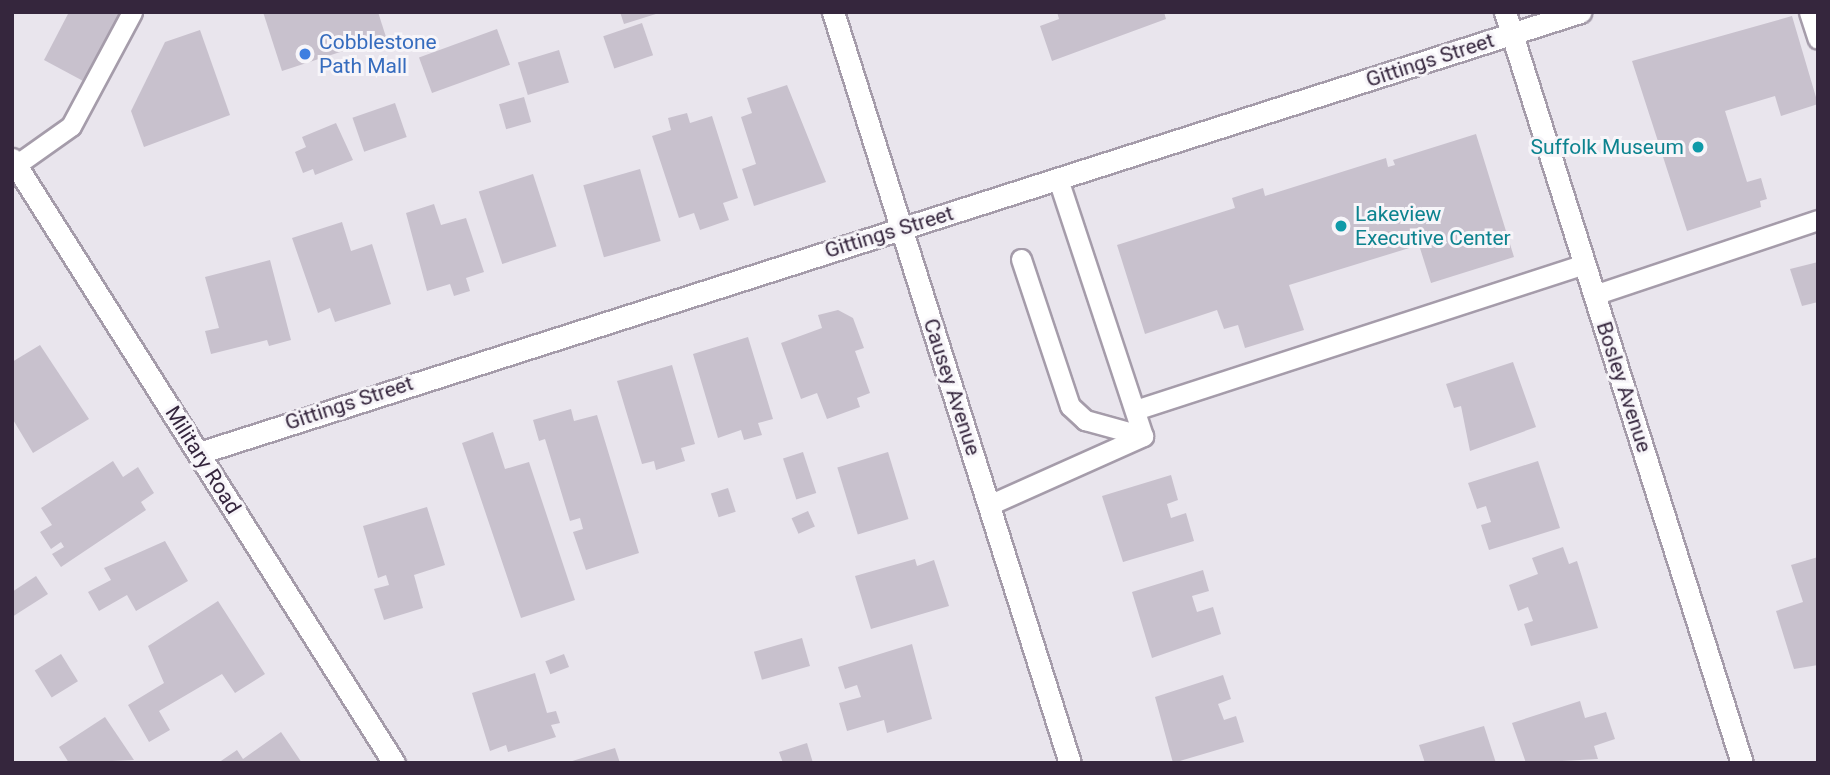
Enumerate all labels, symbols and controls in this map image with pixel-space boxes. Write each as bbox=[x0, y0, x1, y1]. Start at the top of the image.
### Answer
street label: Gittings Street bbox=[1363, 27, 1497, 93]
place label: Cobblestone Path Mall bbox=[319, 29, 437, 79]
marker: Cobblestone Path Mall bbox=[297, 46, 313, 62]
place label: Suffolk Museum bbox=[1531, 134, 1684, 160]
marker: Suffolk Museum bbox=[1690, 139, 1706, 155]
street label: Gittings Street bbox=[822, 200, 956, 264]
place label: Lakeview Executive Center bbox=[1355, 201, 1511, 251]
marker: Lakeview Executive Center bbox=[1333, 218, 1349, 234]
street label: Causey Avenue bbox=[918, 315, 986, 459]
street label: Bosley Avenue bbox=[1591, 319, 1657, 455]
street label: Gittings Street bbox=[282, 370, 416, 436]
street label: Military Road bbox=[160, 401, 246, 519]

